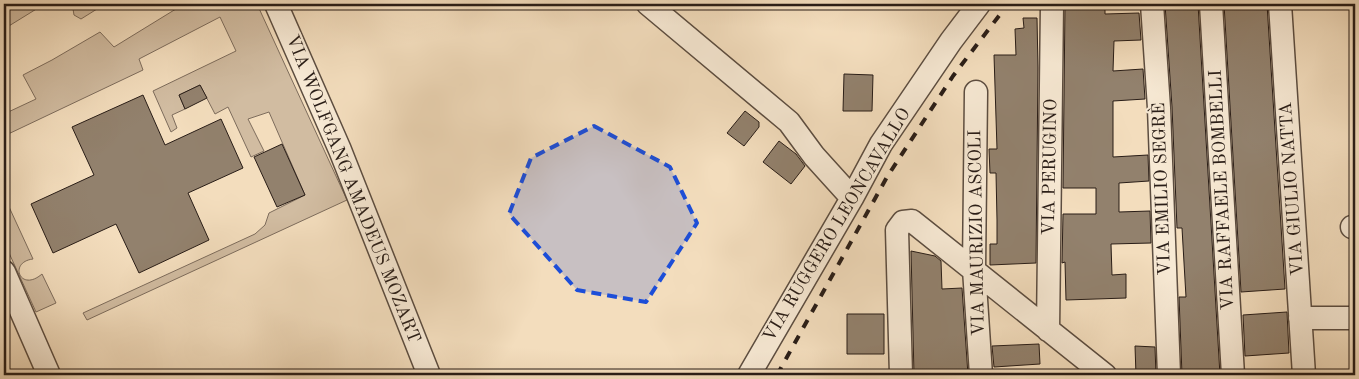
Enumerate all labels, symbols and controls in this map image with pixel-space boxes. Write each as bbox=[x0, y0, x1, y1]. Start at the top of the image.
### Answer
street label: VIA WOLFGANG AMADEUS MOZART bbox=[283, 32, 423, 346]
street label: VIA RAFFAELE BOMBELLI bbox=[1207, 69, 1237, 311]
street label: VIA PERUGINO bbox=[1040, 98, 1060, 236]
street label: VIA GIULIO NATTA bbox=[1277, 101, 1307, 276]
street label: VIA EMILIO SEGRÈ bbox=[1146, 102, 1174, 276]
street label: VIA RUGGERO LEONCAVALLO bbox=[760, 105, 914, 345]
street label: VIA MAURIZIO ASCOLI bbox=[966, 130, 988, 336]

